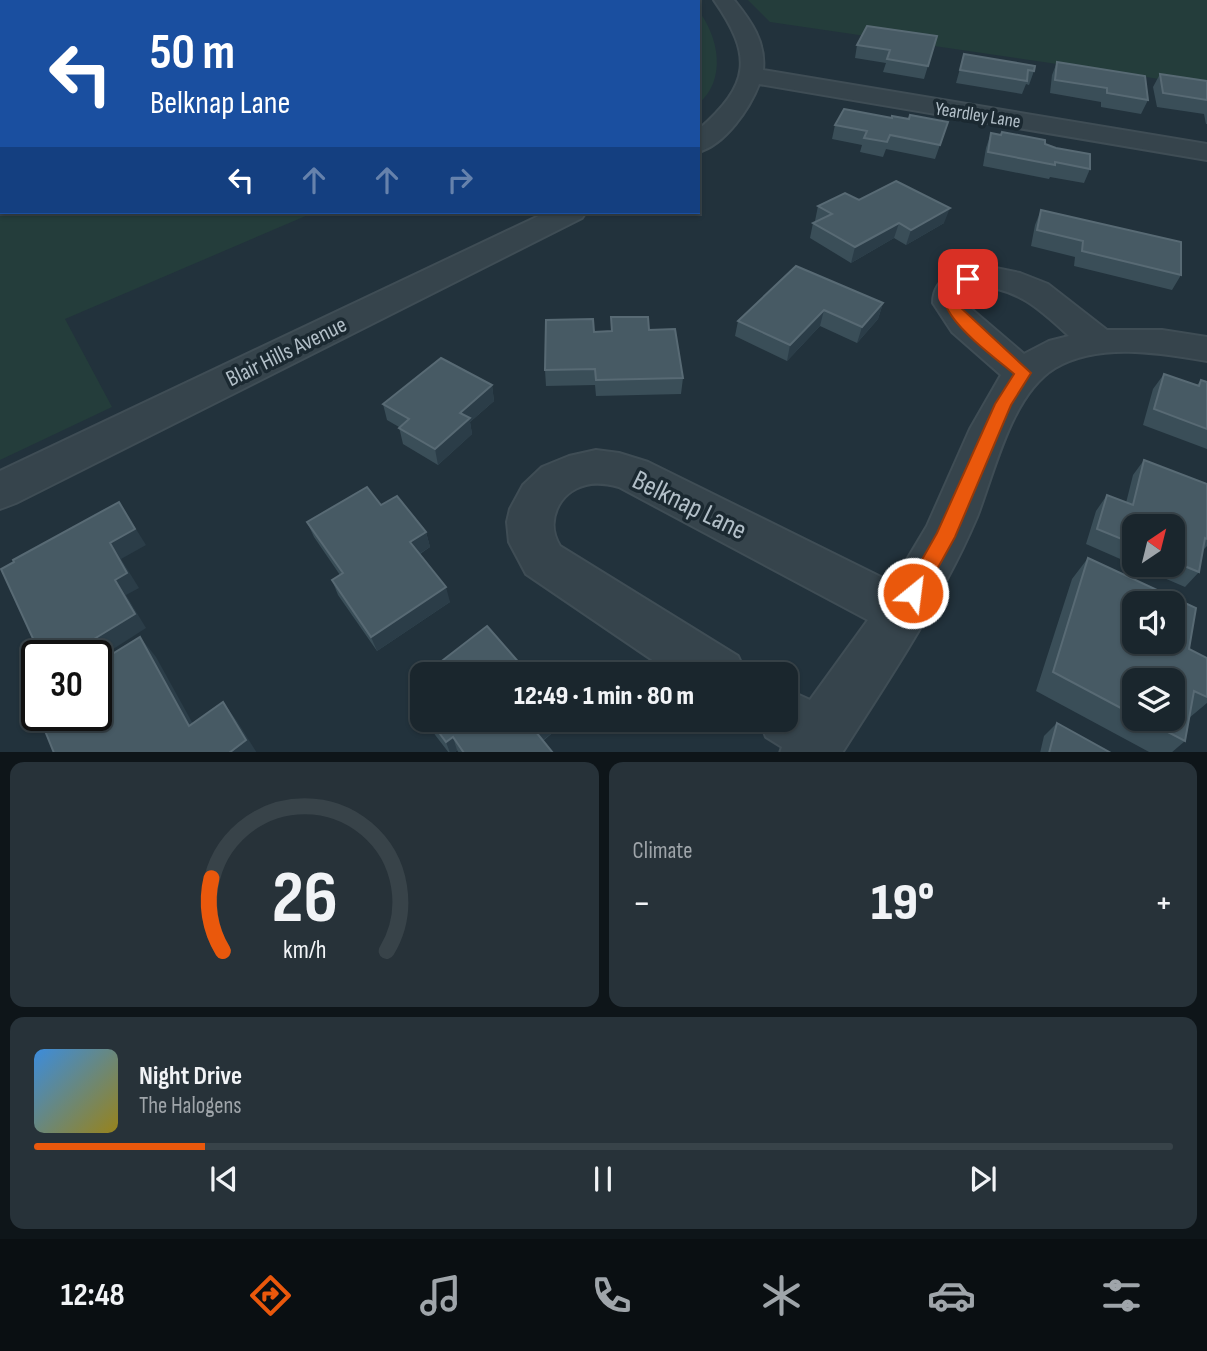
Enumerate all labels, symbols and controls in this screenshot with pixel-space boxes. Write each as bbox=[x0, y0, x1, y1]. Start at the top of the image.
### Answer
text: 50 m bbox=[150, 24, 235, 83]
icon: left bbox=[35, 28, 126, 119]
text: Belknap Lane bbox=[150, 84, 290, 123]
street label: Yeardley Lane bbox=[933, 97, 1022, 134]
icon: left bbox=[222, 161, 260, 199]
icon: ahead bbox=[295, 161, 333, 199]
icon: ahead bbox=[368, 161, 406, 199]
icon: right bbox=[441, 161, 479, 199]
pin bbox=[938, 249, 998, 309]
icon: arrive bbox=[949, 260, 987, 298]
street label: Blair Hills Avenue bbox=[222, 311, 351, 393]
street label: Belknap Lane bbox=[627, 464, 752, 547]
north arrow bbox=[1122, 514, 1185, 578]
map controls bbox=[1122, 514, 1185, 731]
position arrow bbox=[876, 556, 950, 630]
button: sound bbox=[1122, 591, 1185, 654]
speed limit sign: 30 bbox=[21, 640, 112, 731]
button: layers bbox=[1122, 668, 1185, 731]
text: 12:49 · 1 min · 80 m bbox=[514, 681, 694, 712]
text: Climate bbox=[633, 837, 692, 865]
text: 26 bbox=[271, 855, 337, 943]
text: 19° bbox=[871, 872, 934, 935]
text: − bbox=[633, 881, 651, 926]
text: + bbox=[1154, 881, 1173, 926]
text: km/h bbox=[283, 934, 326, 965]
text: Night Drive bbox=[139, 1061, 242, 1092]
text: The Halogens bbox=[139, 1092, 242, 1120]
icon: previous bbox=[205, 1160, 243, 1198]
icon: pause bbox=[584, 1160, 622, 1198]
icon: next bbox=[964, 1160, 1002, 1198]
icon: directions bbox=[246, 1271, 295, 1320]
icon: music bbox=[416, 1271, 465, 1320]
icon: phone bbox=[587, 1271, 636, 1320]
icon: climate bbox=[757, 1271, 806, 1320]
icon: car bbox=[927, 1271, 976, 1320]
icon: filters bbox=[1097, 1271, 1146, 1320]
text: 12:48 bbox=[61, 1276, 125, 1315]

